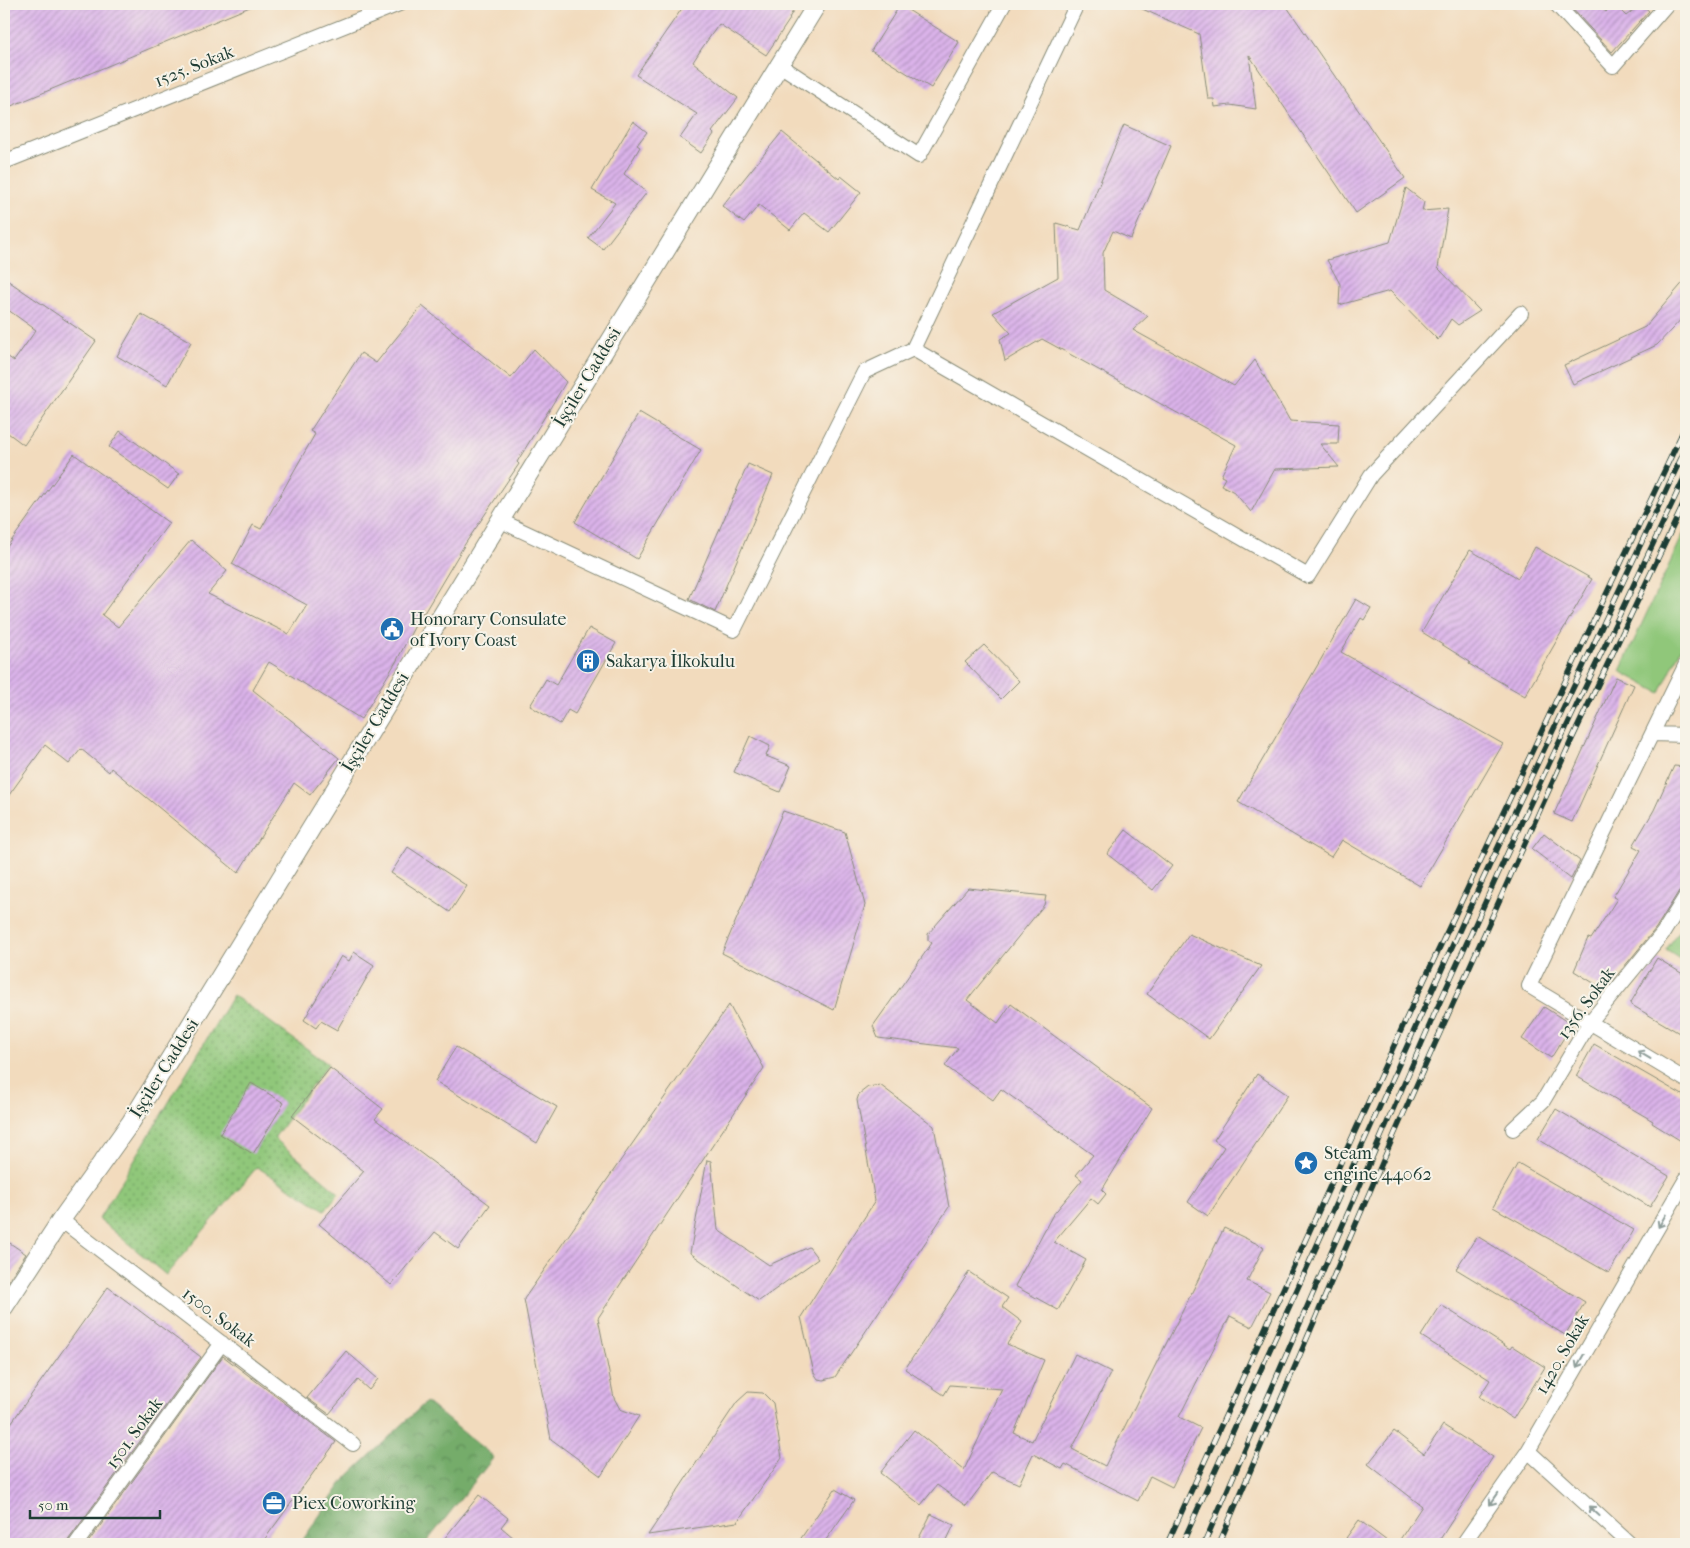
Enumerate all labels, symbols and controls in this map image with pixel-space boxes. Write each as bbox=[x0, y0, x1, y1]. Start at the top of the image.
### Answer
street label: 1525. Sokak bbox=[151, 41, 238, 92]
street label: İşçiler Caddesi bbox=[548, 322, 626, 431]
place label: Honorary Consulate of Ivory Coast bbox=[410, 609, 567, 651]
public building icon: Honorary Consulate of Ivory Coast bbox=[379, 616, 405, 642]
building icon: Sakarya İlkokulu bbox=[575, 648, 601, 674]
place label: Sakarya İlkokulu bbox=[606, 650, 735, 672]
street label: İşçiler Caddesi bbox=[336, 667, 414, 776]
street label: 1356. Sokak bbox=[1553, 963, 1620, 1043]
street label: İşçiler Caddesi bbox=[125, 1014, 204, 1122]
one-way arrow bbox=[1638, 1049, 1652, 1059]
place label: Steam engine 44062 bbox=[1324, 1143, 1432, 1185]
place icon: Steam engine 44062 bbox=[1293, 1150, 1319, 1176]
one-way arrow bbox=[1656, 1213, 1666, 1227]
street label: 1500. Sokak bbox=[178, 1283, 260, 1352]
street label: 1420. Sokak bbox=[1531, 1310, 1594, 1398]
one-way arrow bbox=[1575, 1354, 1585, 1369]
street label: 1501. Sokak bbox=[102, 1393, 168, 1473]
scale bar bbox=[30, 1488, 160, 1520]
office icon: Piex Coworking bbox=[261, 1490, 287, 1516]
one-way arrow bbox=[1489, 1492, 1499, 1506]
place label: Piex Coworking bbox=[292, 1493, 416, 1514]
text: 50 m bbox=[38, 1496, 69, 1514]
one-way arrow bbox=[1587, 1506, 1600, 1517]

